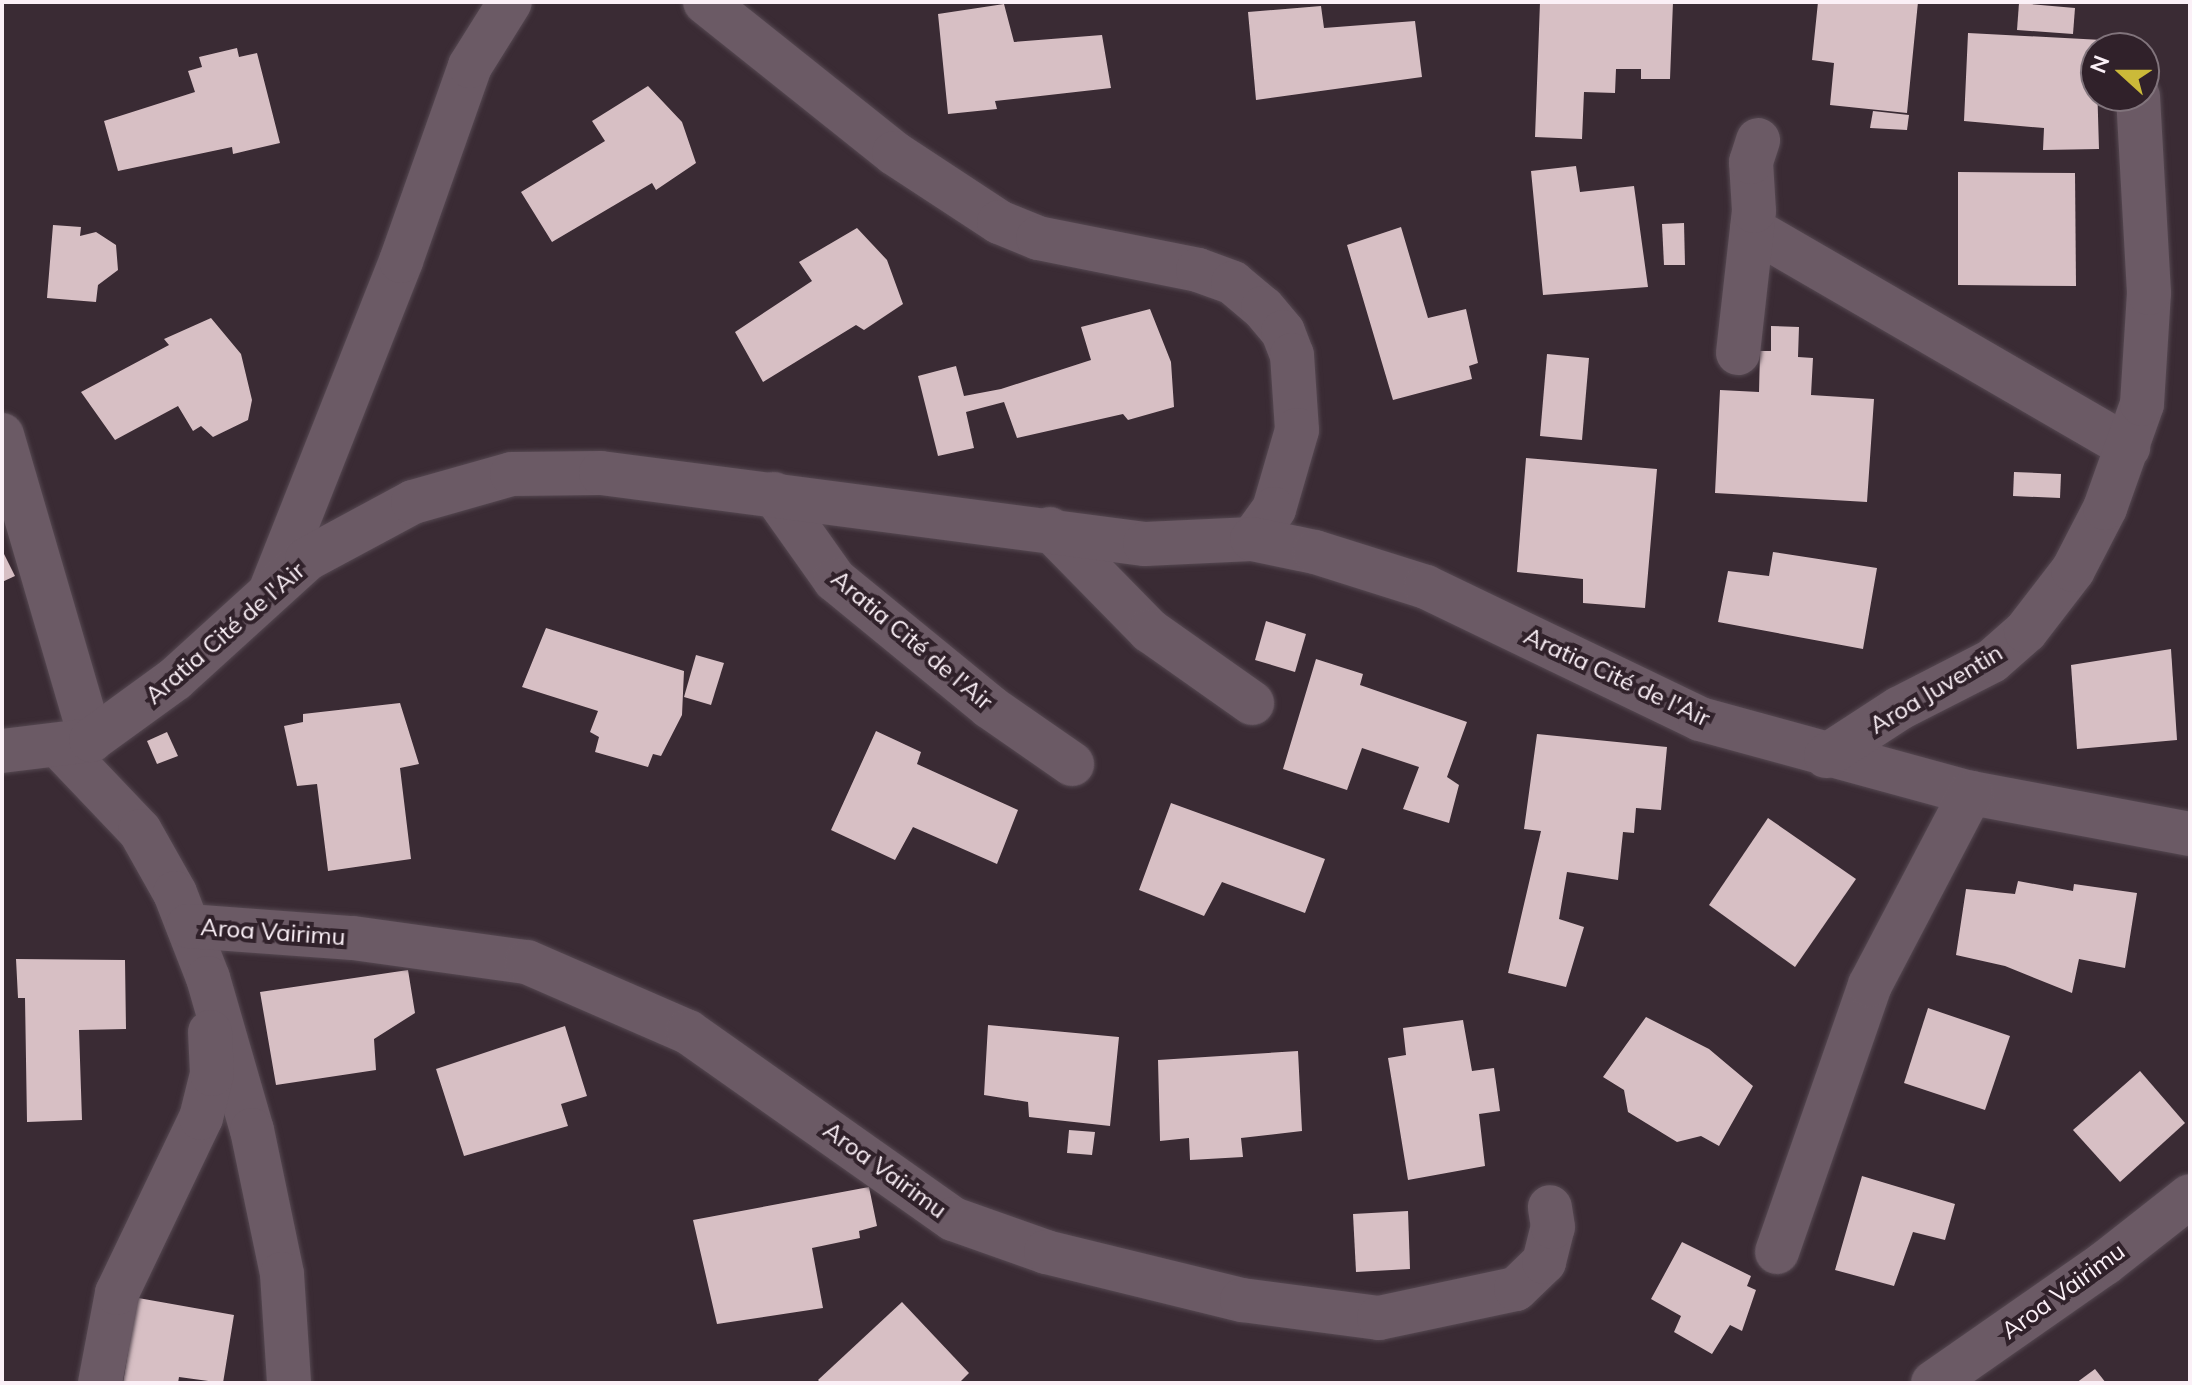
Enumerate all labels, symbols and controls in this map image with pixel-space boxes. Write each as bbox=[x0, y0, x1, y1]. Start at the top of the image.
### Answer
north arrow bbox=[2080, 32, 2160, 112]
text: N bbox=[2083, 51, 2116, 77]
street label: Aratia Cité de l'Air bbox=[139, 556, 311, 710]
street label: Aratia Cité de l'Air bbox=[825, 564, 999, 716]
street label: Aratia Cité de l'Air bbox=[1519, 621, 1715, 733]
street label: Aroa Juventin bbox=[1864, 638, 2008, 740]
street label: Aroa Vairimu bbox=[199, 913, 347, 951]
street label: Aroa Vairimu bbox=[818, 1116, 952, 1224]
street label: Aroa Vairimu bbox=[1996, 1237, 2130, 1345]

